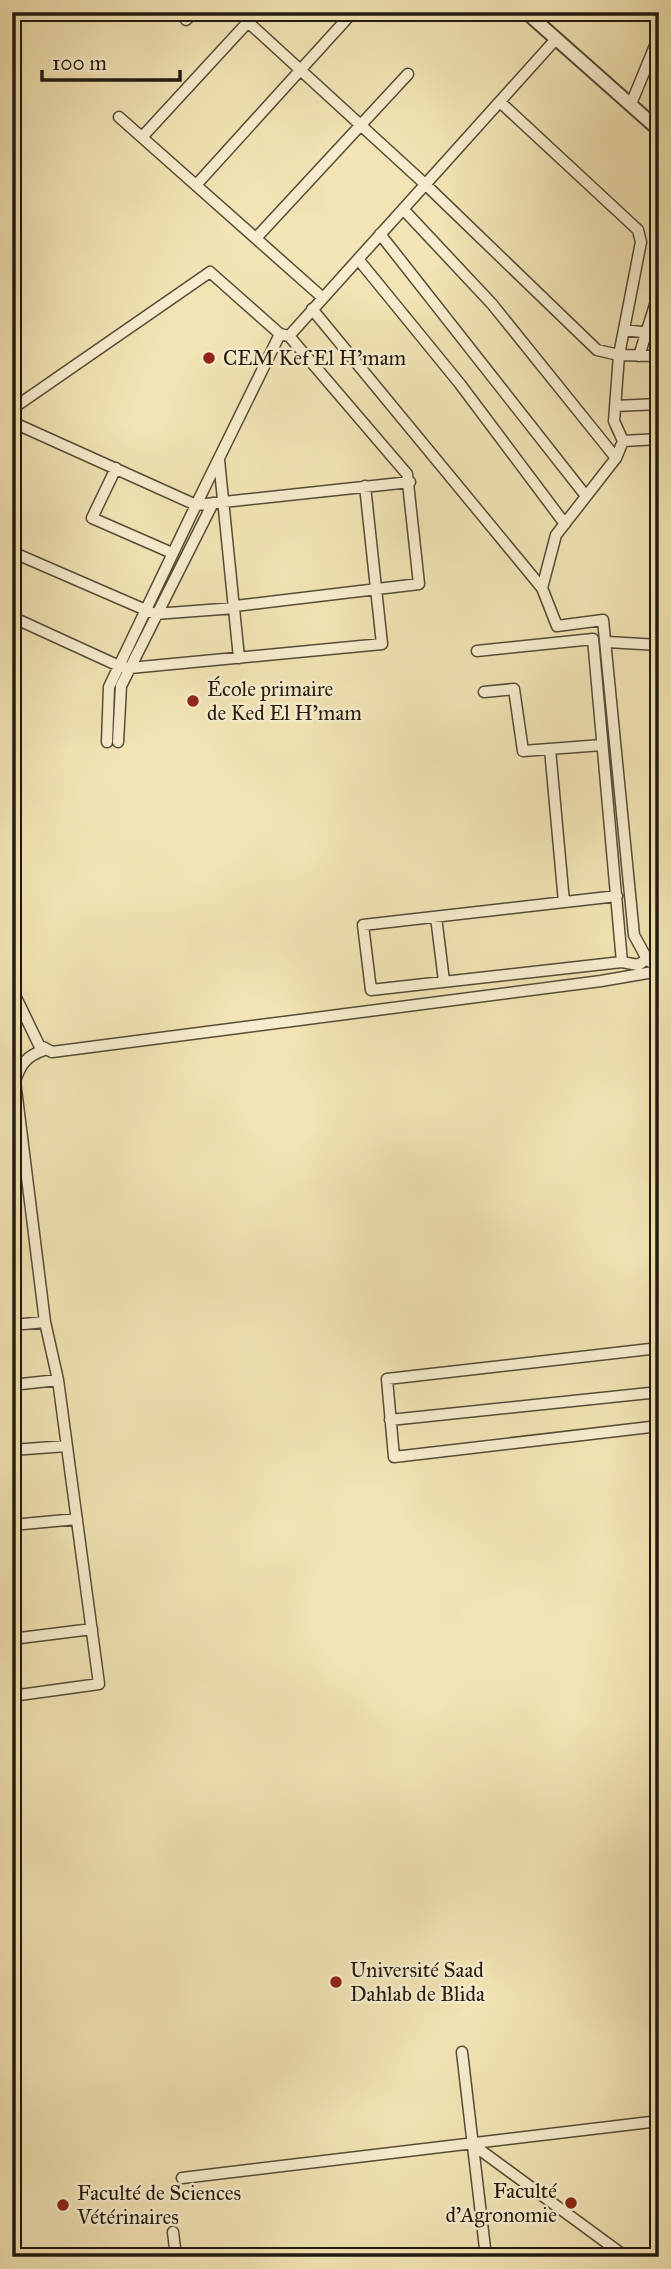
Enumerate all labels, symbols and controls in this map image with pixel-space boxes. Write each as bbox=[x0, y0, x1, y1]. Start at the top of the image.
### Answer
scale bar bbox=[42, 38, 180, 82]
text: 100 m bbox=[52, 50, 107, 76]
place label: CEM Kef El H'mam bbox=[223, 345, 407, 371]
marker: CEM Kef El H'mam bbox=[201, 350, 217, 366]
place label: École primaire de Ked El H'mam bbox=[207, 675, 362, 726]
marker: École primaire de Ked El H'mam bbox=[185, 693, 201, 709]
place label: Université Saad Dahlab de Blida bbox=[350, 1957, 485, 2007]
marker: Université Saad Dahlab de Blida bbox=[328, 1974, 344, 1990]
place label: Faculté d'Agronomie bbox=[446, 2178, 557, 2228]
place label: Faculté de Sciences Vétérinaires bbox=[76, 2180, 241, 2230]
marker: Faculté d'Agronomie bbox=[563, 2195, 579, 2211]
marker: Faculté de Sciences Vétérinaires bbox=[55, 2197, 71, 2213]

